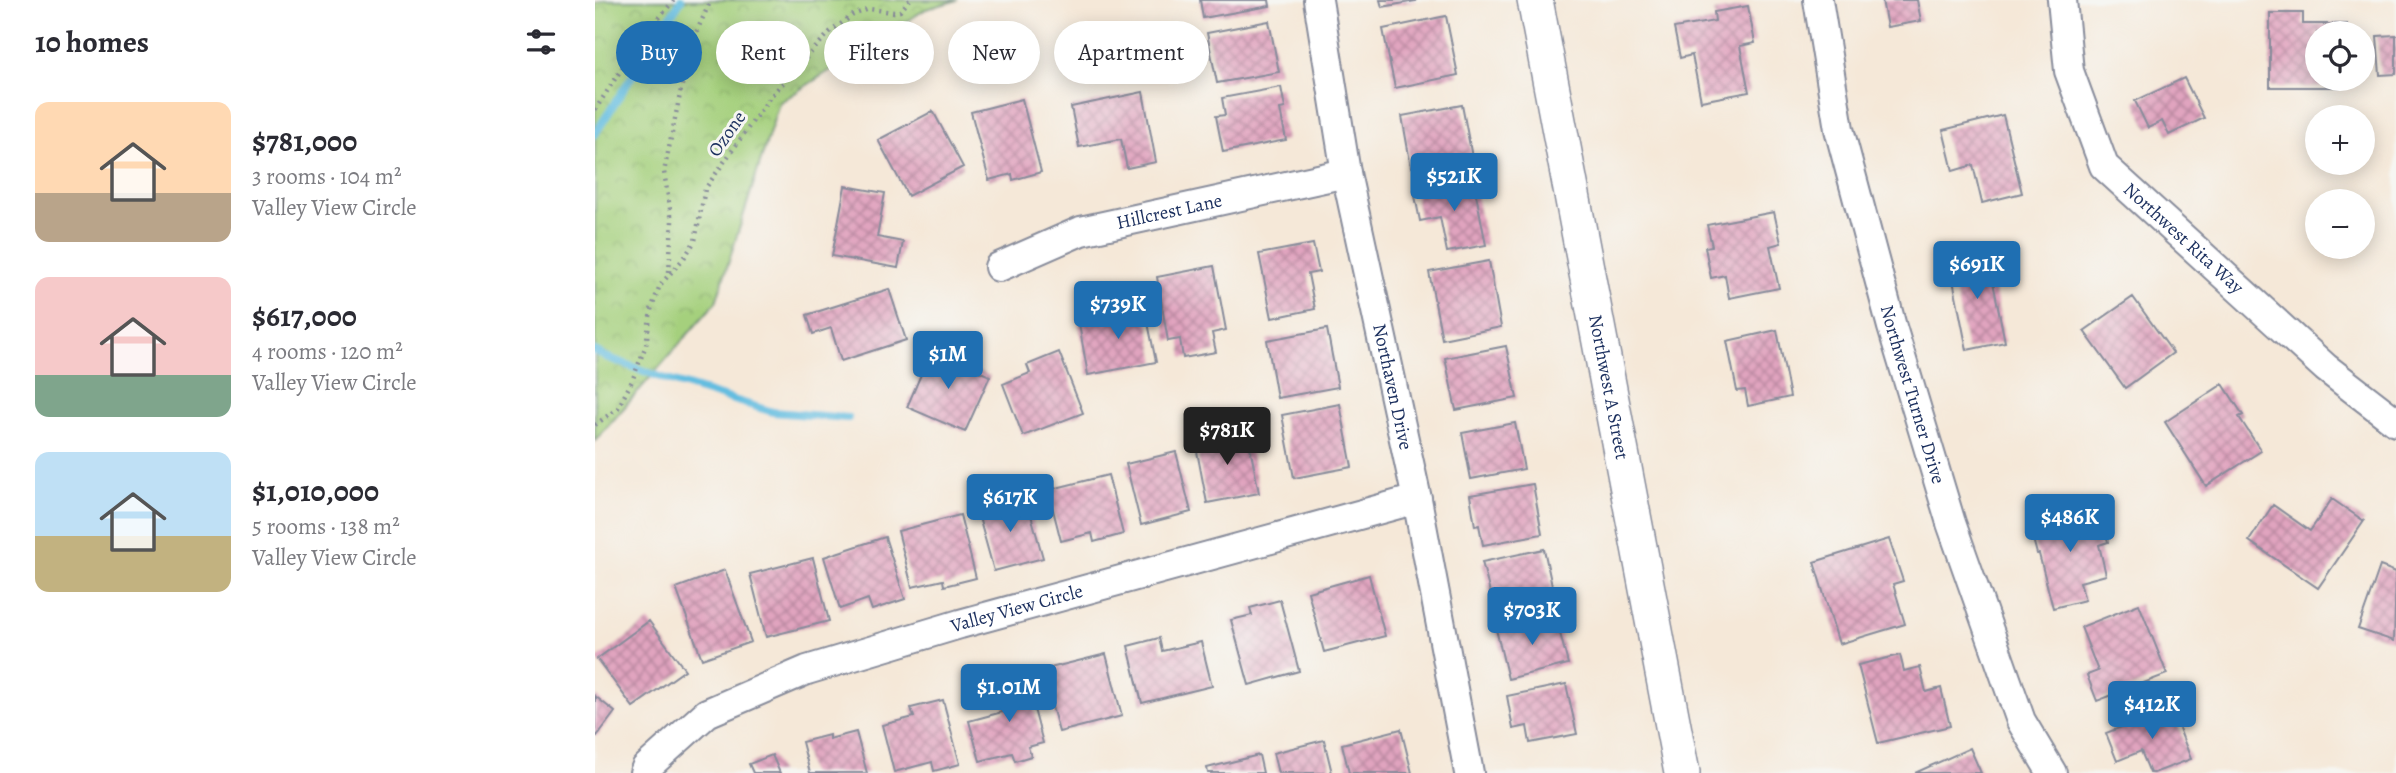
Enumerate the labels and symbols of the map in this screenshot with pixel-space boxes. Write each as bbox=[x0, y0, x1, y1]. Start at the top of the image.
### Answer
street label: Ozone bbox=[702, 106, 752, 162]
pin: $521K bbox=[1405, 154, 1503, 213]
street label: Northwest Rita Way bbox=[2118, 177, 2250, 300]
street label: Hillcrest Lane bbox=[1114, 187, 1225, 236]
pin: $691K bbox=[1928, 242, 2026, 301]
pin: $739K bbox=[1069, 282, 1167, 341]
street label: Northwest Turner Drive bbox=[1874, 302, 1951, 487]
street label: Northwest A Street bbox=[1582, 312, 1635, 462]
street label: Northaven Drive bbox=[1366, 321, 1419, 452]
pin: $1M bbox=[914, 332, 982, 391]
pin: $781K bbox=[1178, 407, 1276, 467]
pin: $617K bbox=[961, 475, 1059, 534]
pin: $486K bbox=[2021, 494, 2119, 554]
street label: Valley View Circle bbox=[947, 578, 1086, 639]
pin: $703K bbox=[1483, 588, 1581, 647]
pin: $1.01M bbox=[952, 664, 1066, 724]
pin: $412K bbox=[2103, 682, 2201, 741]

